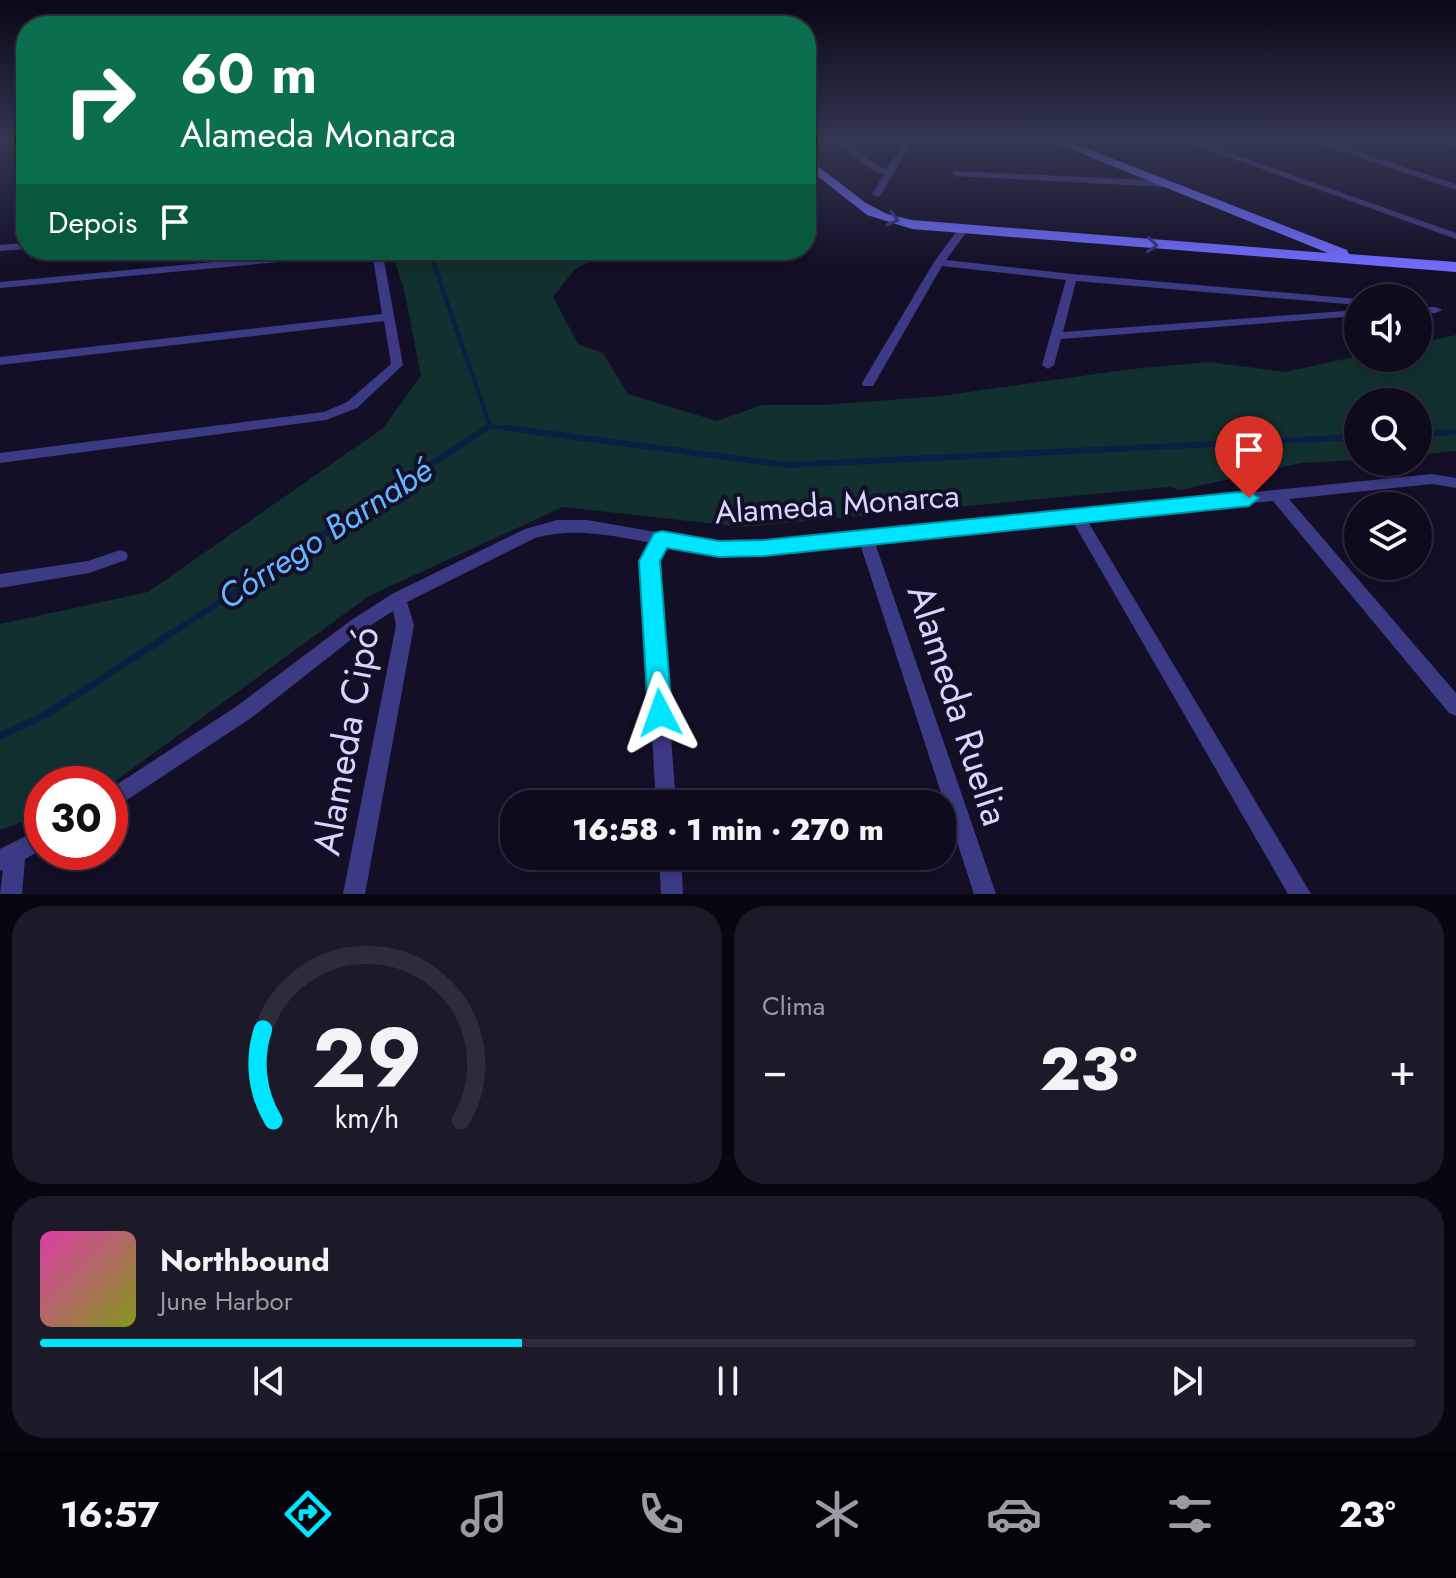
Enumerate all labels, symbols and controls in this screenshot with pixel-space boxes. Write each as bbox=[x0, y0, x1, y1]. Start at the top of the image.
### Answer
text: 60 m bbox=[180, 33, 317, 114]
icon: right bbox=[48, 48, 152, 152]
text: Alameda Monarca bbox=[180, 108, 456, 160]
icon: arrive bbox=[153, 200, 197, 244]
text: Depois bbox=[48, 201, 137, 244]
one-way arrow bbox=[886, 210, 900, 227]
one-way arrow bbox=[1146, 236, 1159, 253]
map controls bbox=[1344, 284, 1432, 580]
button: sound bbox=[1344, 284, 1432, 372]
button: search bbox=[1344, 388, 1432, 476]
pin bbox=[1215, 416, 1283, 498]
icon: arrive bbox=[1227, 428, 1271, 472]
water label: Córrego Barnabé bbox=[208, 445, 443, 621]
street label: Alameda Monarca bbox=[713, 472, 961, 536]
button: layers bbox=[1344, 492, 1432, 580]
street label: Alameda Ruelia bbox=[894, 577, 1023, 832]
street label: Alameda Cipó bbox=[298, 622, 393, 859]
position arrow bbox=[618, 671, 702, 755]
speed limit sign: 30 bbox=[24, 766, 128, 870]
text: 16:58 · 1 min · 270 m bbox=[572, 808, 884, 851]
text: Clima bbox=[762, 987, 825, 1025]
text: 29 bbox=[312, 998, 422, 1118]
text: 23° bbox=[1040, 1026, 1137, 1113]
text: − bbox=[762, 1038, 788, 1102]
text: + bbox=[1389, 1038, 1416, 1102]
text: km/h bbox=[335, 1097, 399, 1139]
text: Northbound bbox=[160, 1239, 330, 1282]
text: June Harbor bbox=[160, 1282, 293, 1320]
icon: previous bbox=[247, 1359, 291, 1403]
icon: pause bbox=[706, 1359, 750, 1403]
icon: next bbox=[1165, 1359, 1209, 1403]
icon: directions bbox=[280, 1486, 336, 1542]
icon: music bbox=[456, 1486, 512, 1542]
icon: phone bbox=[633, 1486, 689, 1542]
icon: climate bbox=[809, 1486, 865, 1542]
icon: car bbox=[986, 1486, 1042, 1542]
icon: filters bbox=[1162, 1486, 1218, 1542]
text: 16:57 bbox=[60, 1488, 159, 1540]
text: 23° bbox=[1339, 1488, 1396, 1540]

